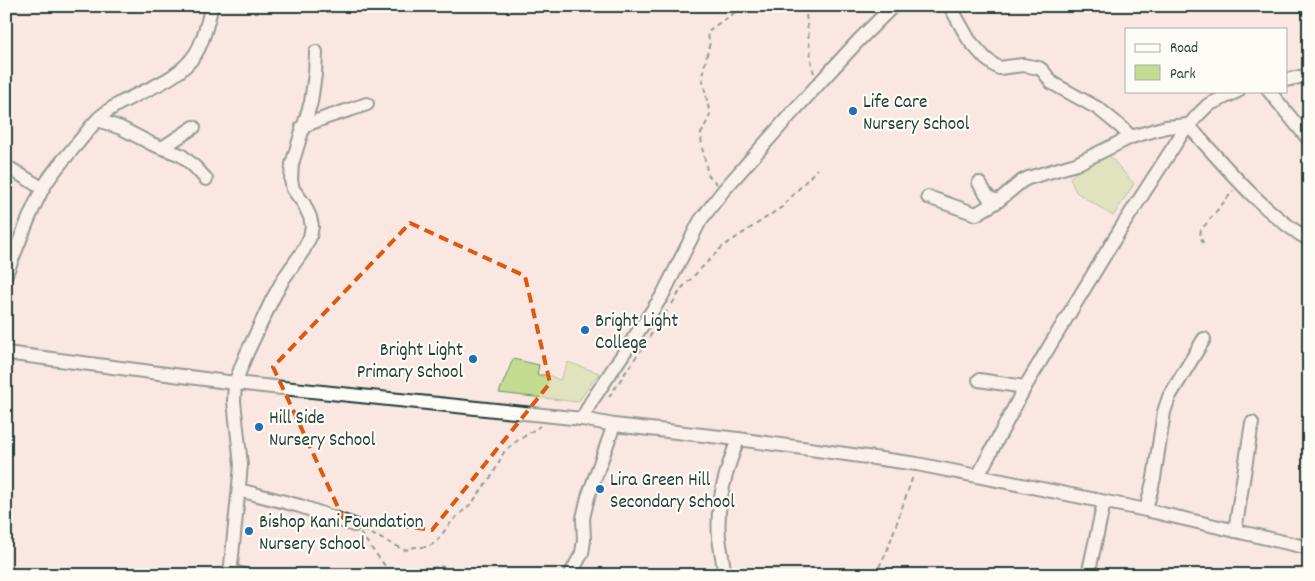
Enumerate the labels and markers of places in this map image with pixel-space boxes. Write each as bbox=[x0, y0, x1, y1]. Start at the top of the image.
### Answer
place label: Life Care Nursery School bbox=[863, 90, 970, 139]
marker: Life Care Nursery School bbox=[847, 105, 859, 117]
place label: Bright Light College bbox=[595, 309, 678, 358]
marker: Bright Light College bbox=[579, 324, 591, 336]
place label: Bright Light Primary School bbox=[357, 338, 463, 387]
marker: Bright Light Primary School bbox=[467, 353, 479, 365]
place label: Hill Side Nursery School bbox=[269, 406, 376, 455]
marker: Hill Side Nursery School bbox=[253, 421, 265, 433]
place label: Lira Green Hill Secondary School bbox=[610, 468, 735, 517]
marker: Lira Green Hill Secondary School bbox=[594, 483, 606, 495]
place label: Bishop Kani Foundation Nursery School bbox=[259, 510, 423, 559]
marker: Bishop Kani Foundation Nursery School bbox=[243, 525, 255, 537]

